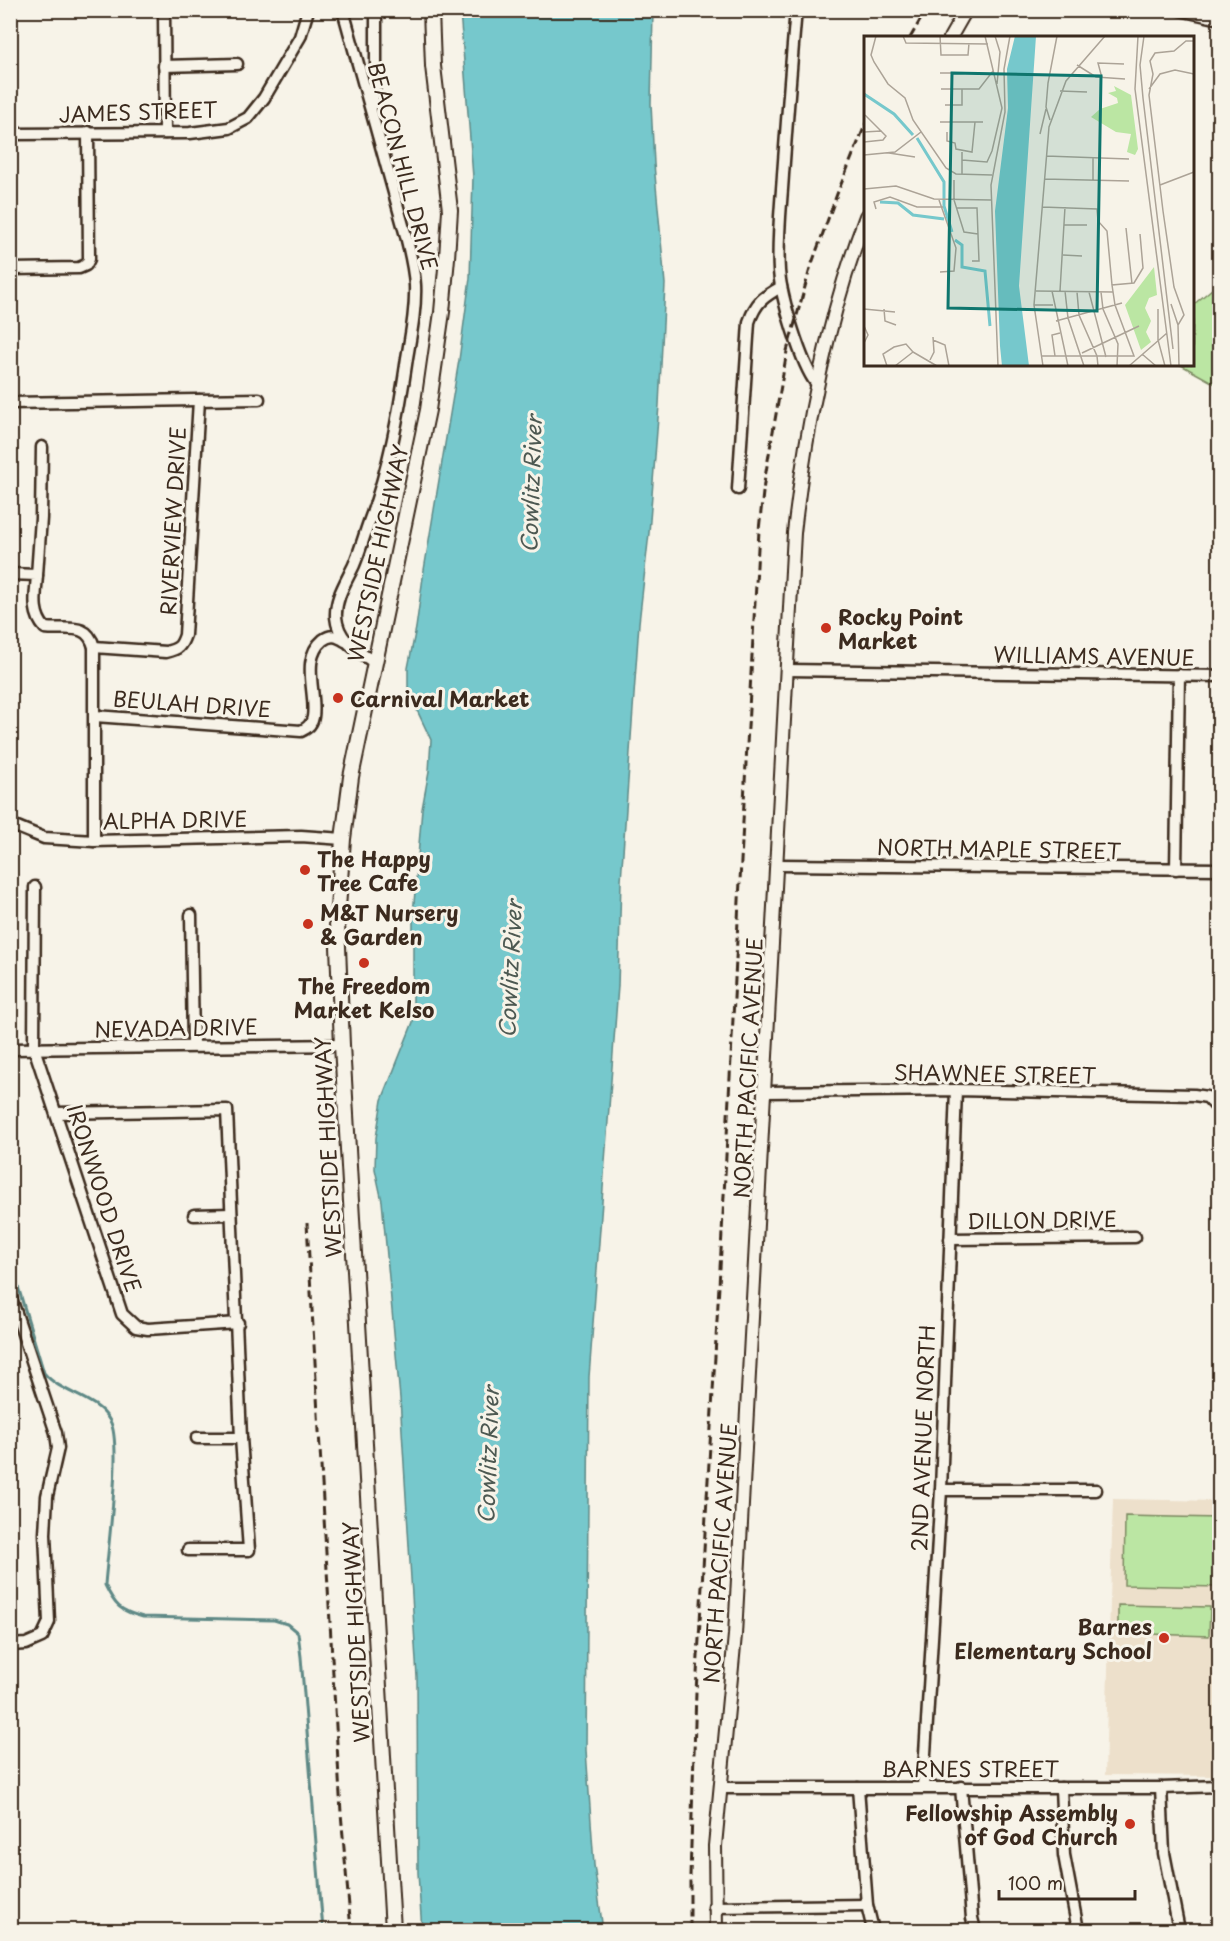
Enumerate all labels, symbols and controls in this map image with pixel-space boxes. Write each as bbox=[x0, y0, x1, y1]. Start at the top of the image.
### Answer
inset map bbox=[864, 36, 1194, 366]
street label: BEACON HILL DRIVE bbox=[361, 58, 447, 274]
street label: JAMES STREET bbox=[58, 92, 219, 130]
water label: Cowlitz River bbox=[511, 412, 549, 553]
street label: RIVERVIEW DRIVE bbox=[151, 426, 193, 616]
street label: WESTSIDE HIGHWAY bbox=[338, 441, 416, 665]
place label: Rocky Point Market bbox=[838, 600, 963, 656]
marker: Rocky Point Market bbox=[819, 621, 833, 635]
street label: WILLIAMS AVENUE bbox=[993, 637, 1195, 673]
street label: BEULAH DRIVE bbox=[112, 682, 272, 724]
place label: Carnival Market bbox=[350, 682, 529, 714]
marker: Carnival Market bbox=[331, 691, 345, 705]
street label: ALPHA DRIVE bbox=[103, 802, 247, 836]
street label: NORTH MAPLE STREET bbox=[877, 830, 1122, 866]
place label: The Happy Tree Cafe bbox=[317, 842, 431, 898]
marker: The Happy Tree Cafe bbox=[298, 863, 312, 877]
place label: M&T Nursery & Garden bbox=[320, 896, 459, 952]
water label: Cowlitz River bbox=[489, 897, 529, 1039]
marker: M&T Nursery & Garden bbox=[301, 917, 315, 931]
street label: NORTH PACIFIC AVENUE bbox=[724, 937, 770, 1199]
marker: The Freedom Market Kelso bbox=[357, 956, 371, 970]
place label: The Freedom Market Kelso bbox=[294, 969, 434, 1025]
street label: NEVADA DRIVE bbox=[94, 1010, 258, 1044]
street label: WESTSIDE HIGHWAY bbox=[305, 1035, 349, 1258]
street label: SHAWNEE STREET bbox=[894, 1055, 1097, 1091]
street label: IRONWOOD DRIVE bbox=[60, 1100, 150, 1296]
street label: DILLON DRIVE bbox=[967, 1202, 1117, 1236]
street label: 2ND AVENUE NORTH bbox=[902, 1324, 942, 1552]
water label: Cowlitz River bbox=[468, 1383, 506, 1524]
street label: NORTH PACIFIC AVENUE bbox=[694, 1422, 744, 1684]
street label: WESTSIDE HIGHWAY bbox=[333, 1520, 377, 1743]
place label: Barnes Elementary School bbox=[954, 1610, 1152, 1666]
marker: Barnes Elementary School bbox=[1157, 1631, 1171, 1645]
street label: BARNES STREET bbox=[881, 1752, 1059, 1784]
place label: Fellowship Assembly of God Church bbox=[905, 1796, 1118, 1852]
marker: Fellowship Assembly of God Church bbox=[1123, 1817, 1137, 1831]
scale bar bbox=[999, 1863, 1136, 1901]
text: 100 m bbox=[1008, 1869, 1063, 1896]

